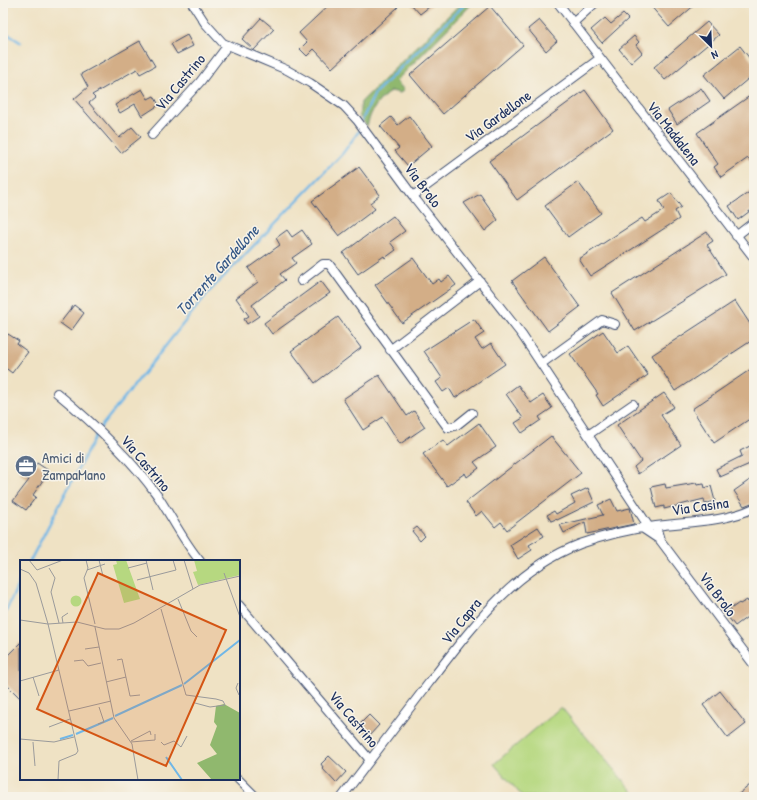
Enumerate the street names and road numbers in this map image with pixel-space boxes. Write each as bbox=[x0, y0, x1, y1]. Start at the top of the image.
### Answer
street label: Via Castrino bbox=[150, 49, 210, 115]
street label: Via Gardellone bbox=[461, 85, 535, 147]
street label: Via Maddalena bbox=[642, 97, 706, 170]
street label: Via Brolo bbox=[399, 158, 447, 212]
street label: Via Castrino bbox=[116, 430, 176, 496]
street label: Via Casina bbox=[670, 492, 730, 520]
street label: Via Brolo bbox=[694, 567, 742, 621]
street label: Via Capra bbox=[436, 594, 486, 648]
street label: Via Castrino bbox=[324, 686, 384, 752]

